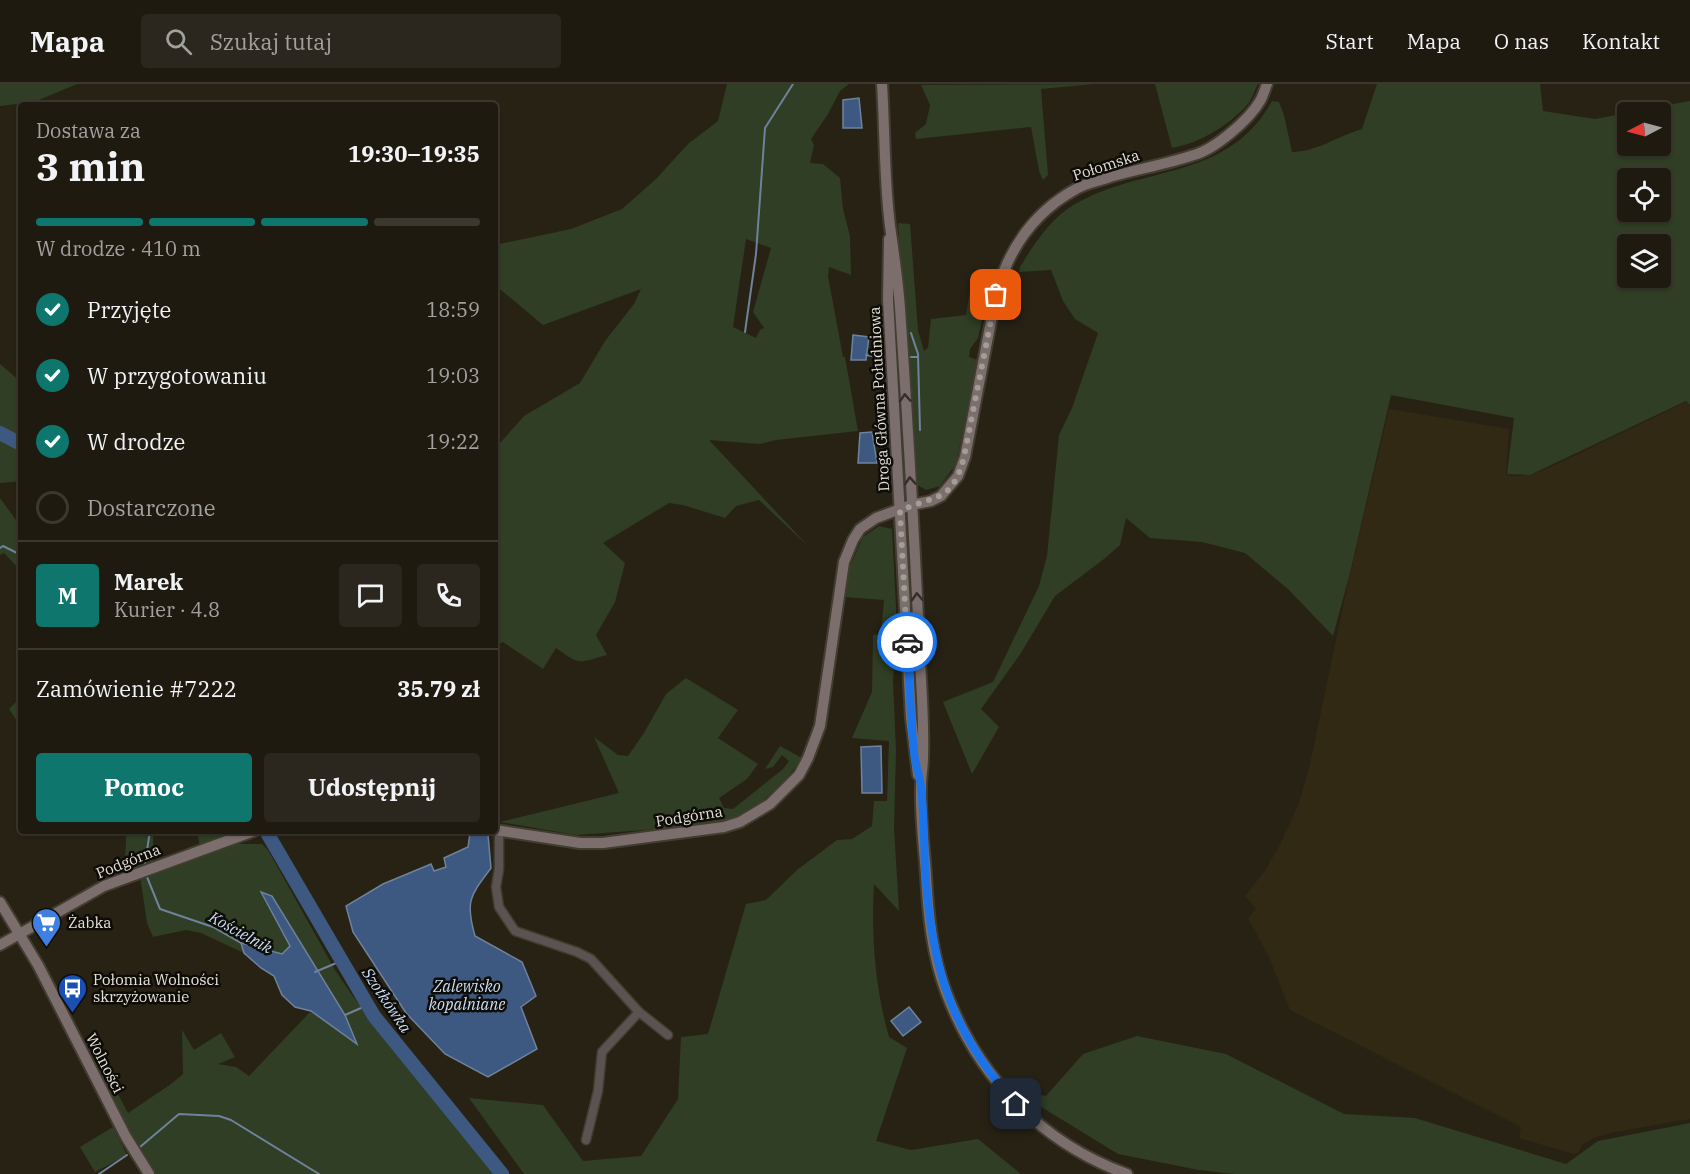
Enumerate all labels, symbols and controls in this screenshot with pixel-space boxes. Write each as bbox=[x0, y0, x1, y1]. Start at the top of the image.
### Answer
search box bbox=[141, 14, 561, 68]
text: Mapa bbox=[30, 23, 105, 60]
icon: search bbox=[162, 25, 195, 58]
text: Szukaj tutaj bbox=[210, 27, 332, 56]
text: Start bbox=[1326, 27, 1374, 55]
text: Mapa bbox=[1407, 27, 1461, 55]
text: O nas bbox=[1494, 27, 1549, 55]
text: Kontakt bbox=[1582, 27, 1660, 55]
north arrow bbox=[1617, 102, 1671, 156]
map controls bbox=[1617, 102, 1671, 288]
text: Dostawa za bbox=[36, 117, 141, 144]
text: 19:30–19:35 bbox=[348, 139, 480, 168]
text: 3 min bbox=[36, 141, 145, 192]
street label: Połomska bbox=[1070, 145, 1142, 185]
button: locate bbox=[1617, 168, 1671, 222]
button: layers bbox=[1617, 234, 1671, 288]
text: W drodze · 410 m bbox=[36, 235, 201, 262]
pin bbox=[970, 269, 1021, 320]
icon: bag bbox=[979, 278, 1012, 311]
icon: check bbox=[36, 293, 69, 326]
text: Przyjęte bbox=[87, 295, 171, 324]
text: 18:59 bbox=[426, 296, 480, 323]
street label: Droga Główna Południowa bbox=[865, 306, 893, 492]
icon: check bbox=[36, 359, 69, 392]
text: W przygotowaniu bbox=[87, 361, 267, 390]
text: 19:03 bbox=[426, 362, 480, 389]
one-way arrow bbox=[899, 393, 912, 402]
icon: check bbox=[36, 425, 69, 458]
text: W drodze bbox=[87, 427, 185, 456]
text: 19:22 bbox=[426, 428, 480, 455]
one-way arrow bbox=[904, 476, 917, 485]
text: Dostarczone bbox=[87, 493, 216, 522]
button: chat bbox=[339, 564, 402, 627]
button: phone bbox=[417, 564, 480, 627]
text: Marek bbox=[114, 567, 183, 596]
text: M bbox=[58, 581, 77, 610]
one-way arrow bbox=[910, 593, 923, 602]
text: Kurier · 4.8 bbox=[114, 596, 220, 623]
courier bbox=[877, 612, 937, 672]
icon: car bbox=[891, 626, 924, 659]
text: Zamówienie #7222 bbox=[36, 674, 237, 703]
text: 35.79 zł bbox=[397, 674, 480, 703]
button: Pomoc bbox=[36, 753, 252, 822]
button: Udostępnij bbox=[264, 753, 480, 822]
street label: Podgórna bbox=[654, 801, 724, 831]
street label: Podgórna bbox=[93, 839, 163, 883]
supermarket icon: Żabka bbox=[31, 906, 63, 948]
water label: Kościelnik bbox=[205, 906, 277, 958]
place label: Żabka bbox=[68, 913, 112, 932]
water label: Szotkówka bbox=[357, 963, 416, 1037]
place label: Połomia Wolności skrzyżowanie bbox=[93, 970, 219, 1006]
bus stop icon: Połomia Wolności skrzyżowanie bbox=[56, 972, 88, 1014]
water label: Zalewisko kopalniane bbox=[429, 976, 505, 1014]
street label: Wolności bbox=[82, 1030, 128, 1096]
pin bbox=[990, 1078, 1041, 1129]
icon: home bbox=[999, 1087, 1032, 1120]

